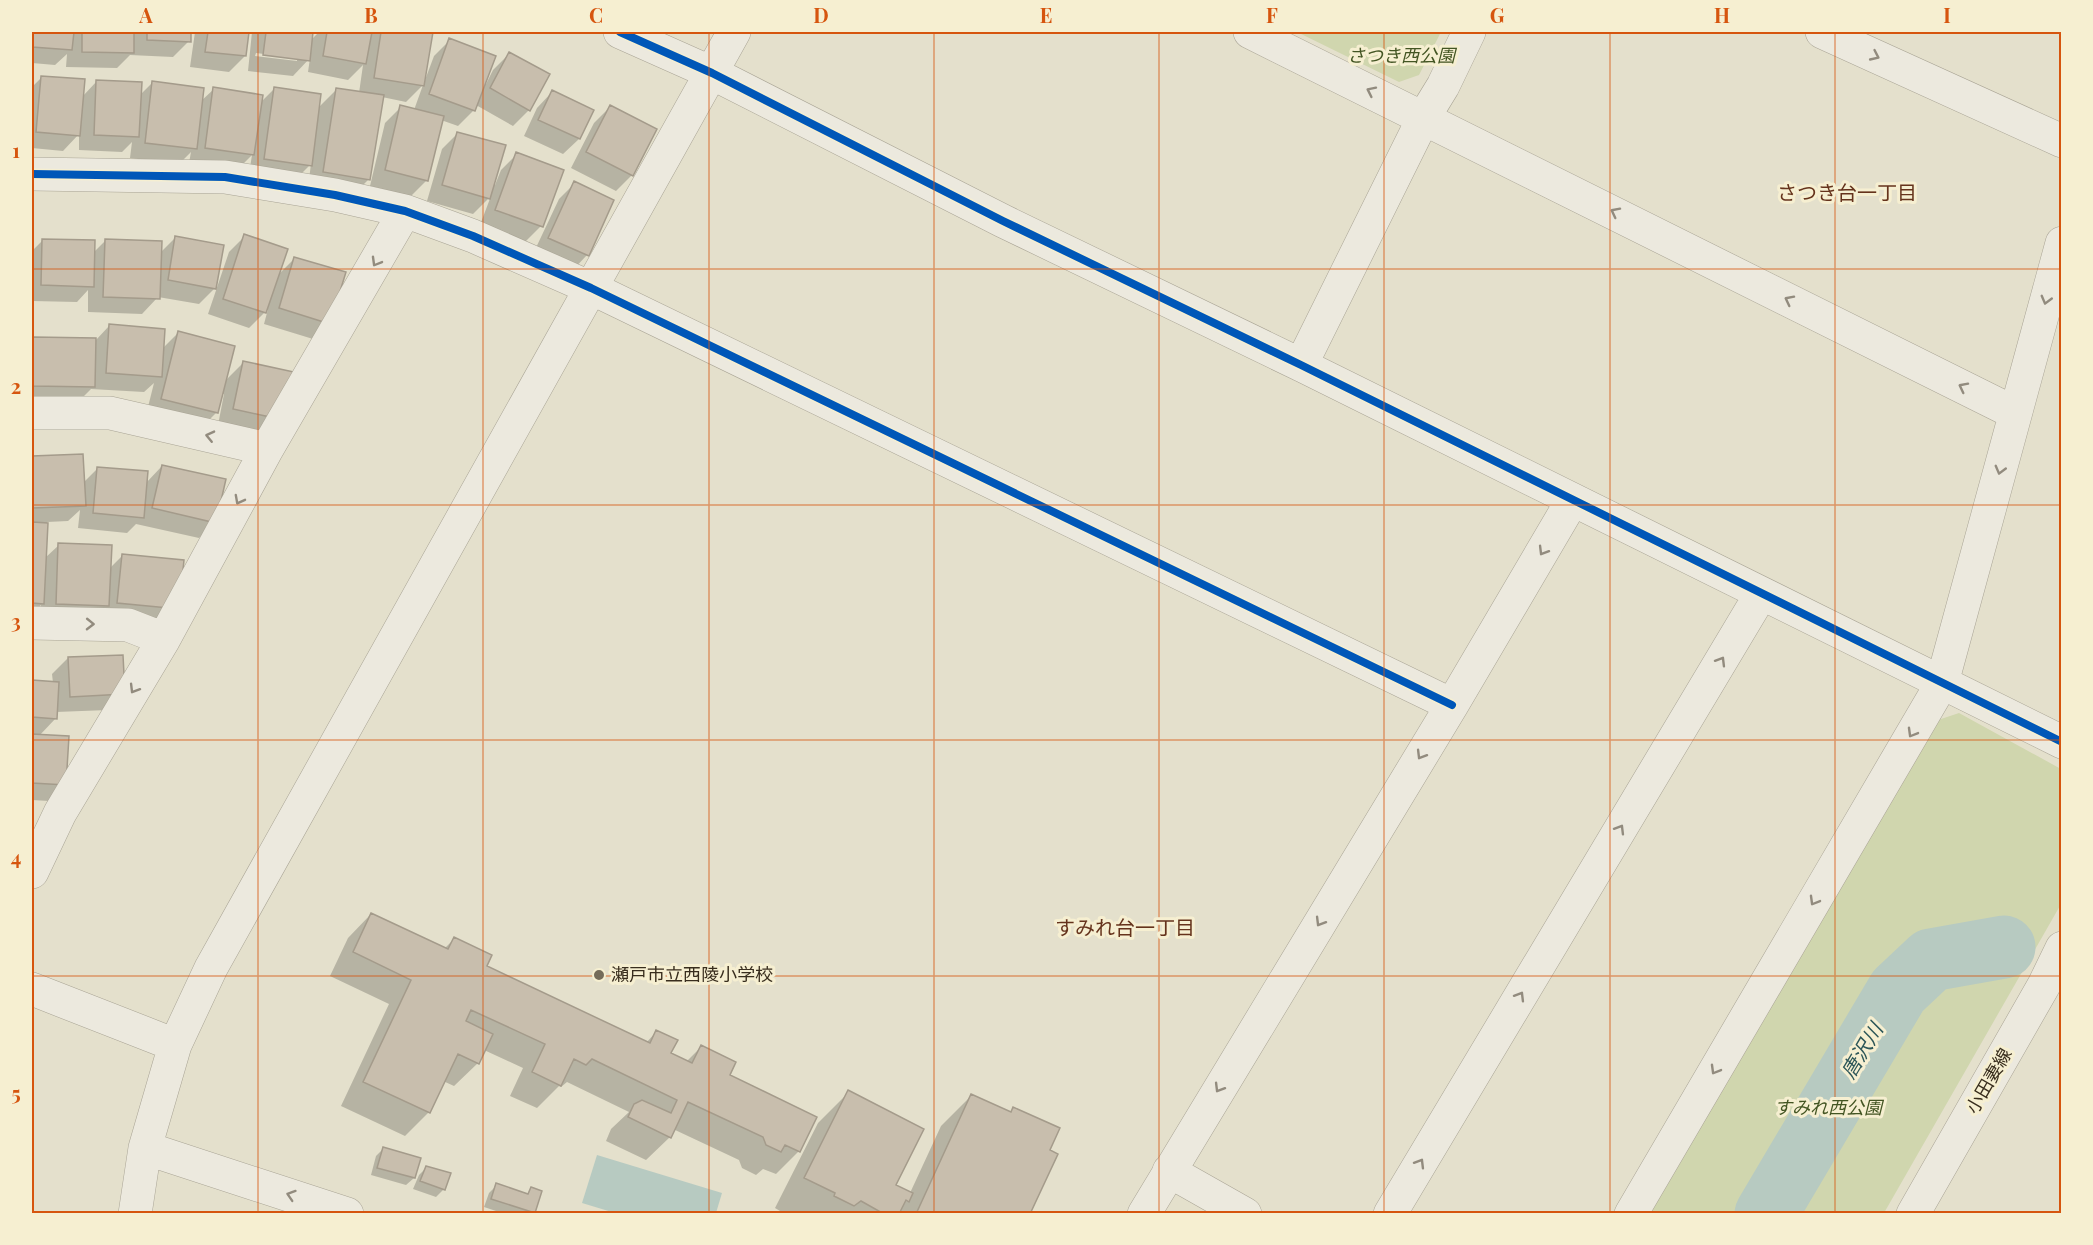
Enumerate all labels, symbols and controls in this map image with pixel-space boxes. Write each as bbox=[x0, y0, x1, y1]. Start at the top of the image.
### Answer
text: A bbox=[138, 1, 153, 28]
text: B bbox=[364, 1, 378, 28]
text: C bbox=[589, 1, 603, 28]
text: D bbox=[813, 1, 829, 28]
text: E bbox=[1040, 1, 1052, 28]
text: F bbox=[1266, 1, 1278, 28]
text: G bbox=[1490, 1, 1505, 28]
text: H bbox=[1714, 1, 1730, 28]
text: I bbox=[1943, 1, 1951, 28]
park label: さつき西公園 bbox=[1347, 43, 1458, 67]
one-way arrow bbox=[1869, 48, 1880, 60]
one-way arrow bbox=[1367, 87, 1378, 98]
text: 1 bbox=[12, 136, 20, 163]
district label: さつき台一丁目 bbox=[1777, 178, 1917, 205]
one-way arrow bbox=[1610, 208, 1621, 220]
one-way arrow bbox=[371, 256, 383, 266]
one-way arrow bbox=[2041, 294, 2053, 304]
one-way arrow bbox=[1784, 295, 1795, 307]
text: 2 bbox=[11, 372, 21, 399]
one-way arrow bbox=[1959, 383, 1969, 394]
one-way arrow bbox=[205, 430, 215, 443]
one-way arrow bbox=[1995, 464, 2007, 475]
one-way arrow bbox=[235, 494, 246, 505]
one-way arrow bbox=[1538, 545, 1550, 555]
text: 3 bbox=[11, 607, 21, 634]
one-way arrow bbox=[85, 618, 94, 631]
one-way arrow bbox=[1713, 657, 1725, 667]
one-way arrow bbox=[129, 683, 141, 693]
one-way arrow bbox=[1908, 727, 1920, 737]
one-way arrow bbox=[1417, 749, 1429, 759]
one-way arrow bbox=[1613, 825, 1625, 835]
text: 4 bbox=[11, 843, 21, 870]
one-way arrow bbox=[1809, 895, 1821, 905]
district label: すみれ台一丁目 bbox=[1055, 913, 1195, 940]
one-way arrow bbox=[1316, 916, 1328, 926]
place label: 瀬戸市立西陵小学校 bbox=[611, 962, 773, 986]
marker: 瀬戸市立西陵小学校 bbox=[592, 968, 606, 982]
one-way arrow bbox=[1513, 992, 1525, 1002]
water label: 唐沢川 bbox=[1834, 1016, 1889, 1083]
street label: 小田妻線 bbox=[1960, 1043, 2017, 1118]
one-way arrow bbox=[1711, 1063, 1722, 1074]
text: 5 bbox=[11, 1079, 21, 1106]
one-way arrow bbox=[1215, 1082, 1227, 1092]
park label: すみれ西公園 bbox=[1774, 1095, 1885, 1119]
one-way arrow bbox=[1413, 1159, 1425, 1169]
one-way arrow bbox=[286, 1190, 297, 1203]

